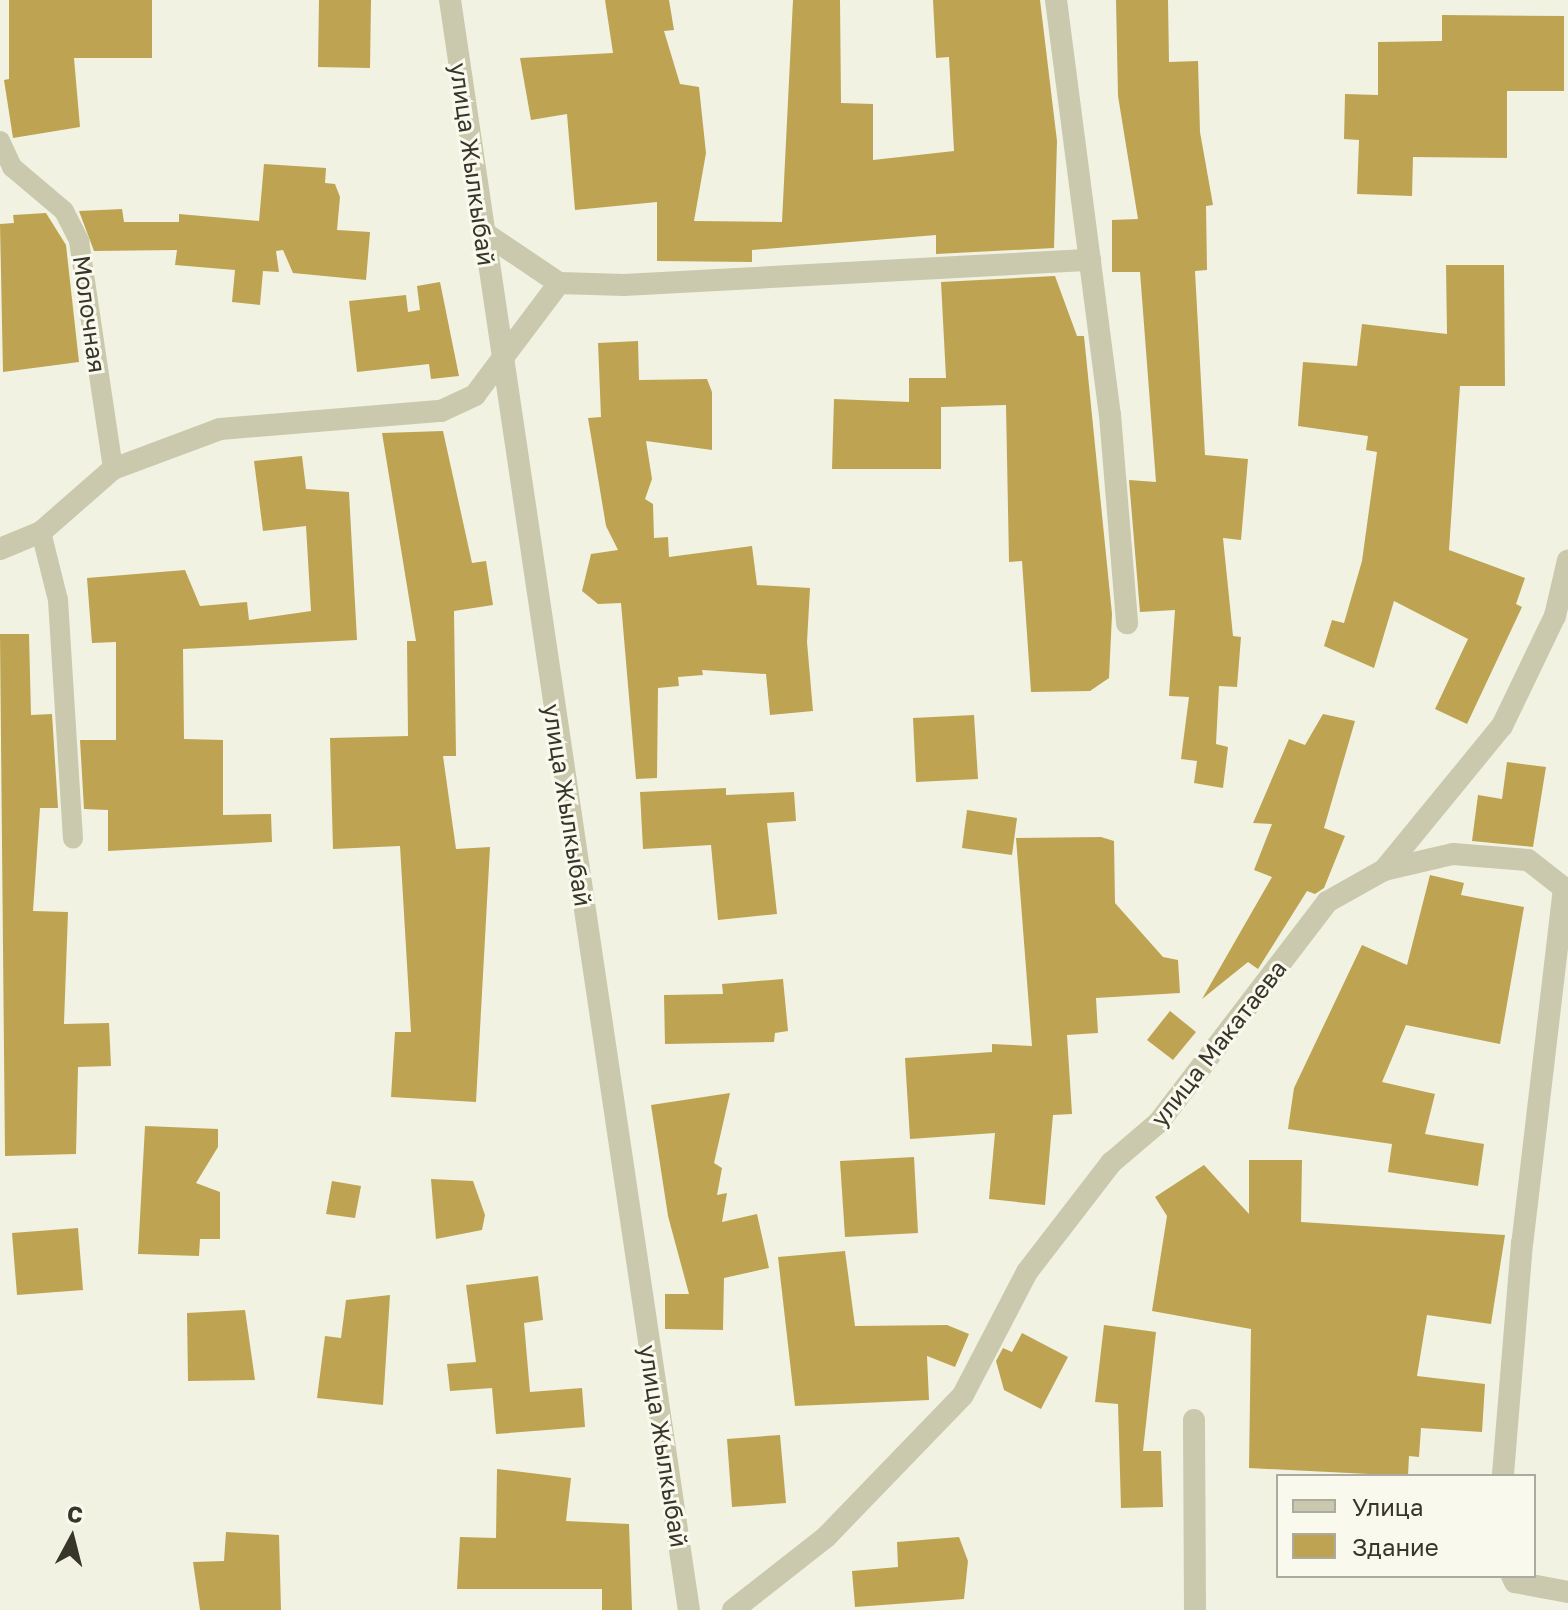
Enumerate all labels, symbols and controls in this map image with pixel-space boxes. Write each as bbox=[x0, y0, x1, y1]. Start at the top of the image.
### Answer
street label: улица Жылкыбай bbox=[444, 61, 502, 267]
street label: Молочная bbox=[67, 253, 113, 375]
street label: улица Жылкыбай bbox=[538, 702, 598, 908]
street label: улица Макатаева bbox=[1144, 954, 1292, 1132]
street label: улица Жылкыбай bbox=[634, 1343, 694, 1549]
legend bbox=[1276, 1474, 1536, 1578]
text: Улица bbox=[1352, 1492, 1424, 1521]
north arrow bbox=[32, 1498, 112, 1578]
text: С bbox=[66, 1499, 84, 1528]
text: Здание bbox=[1352, 1532, 1439, 1561]

